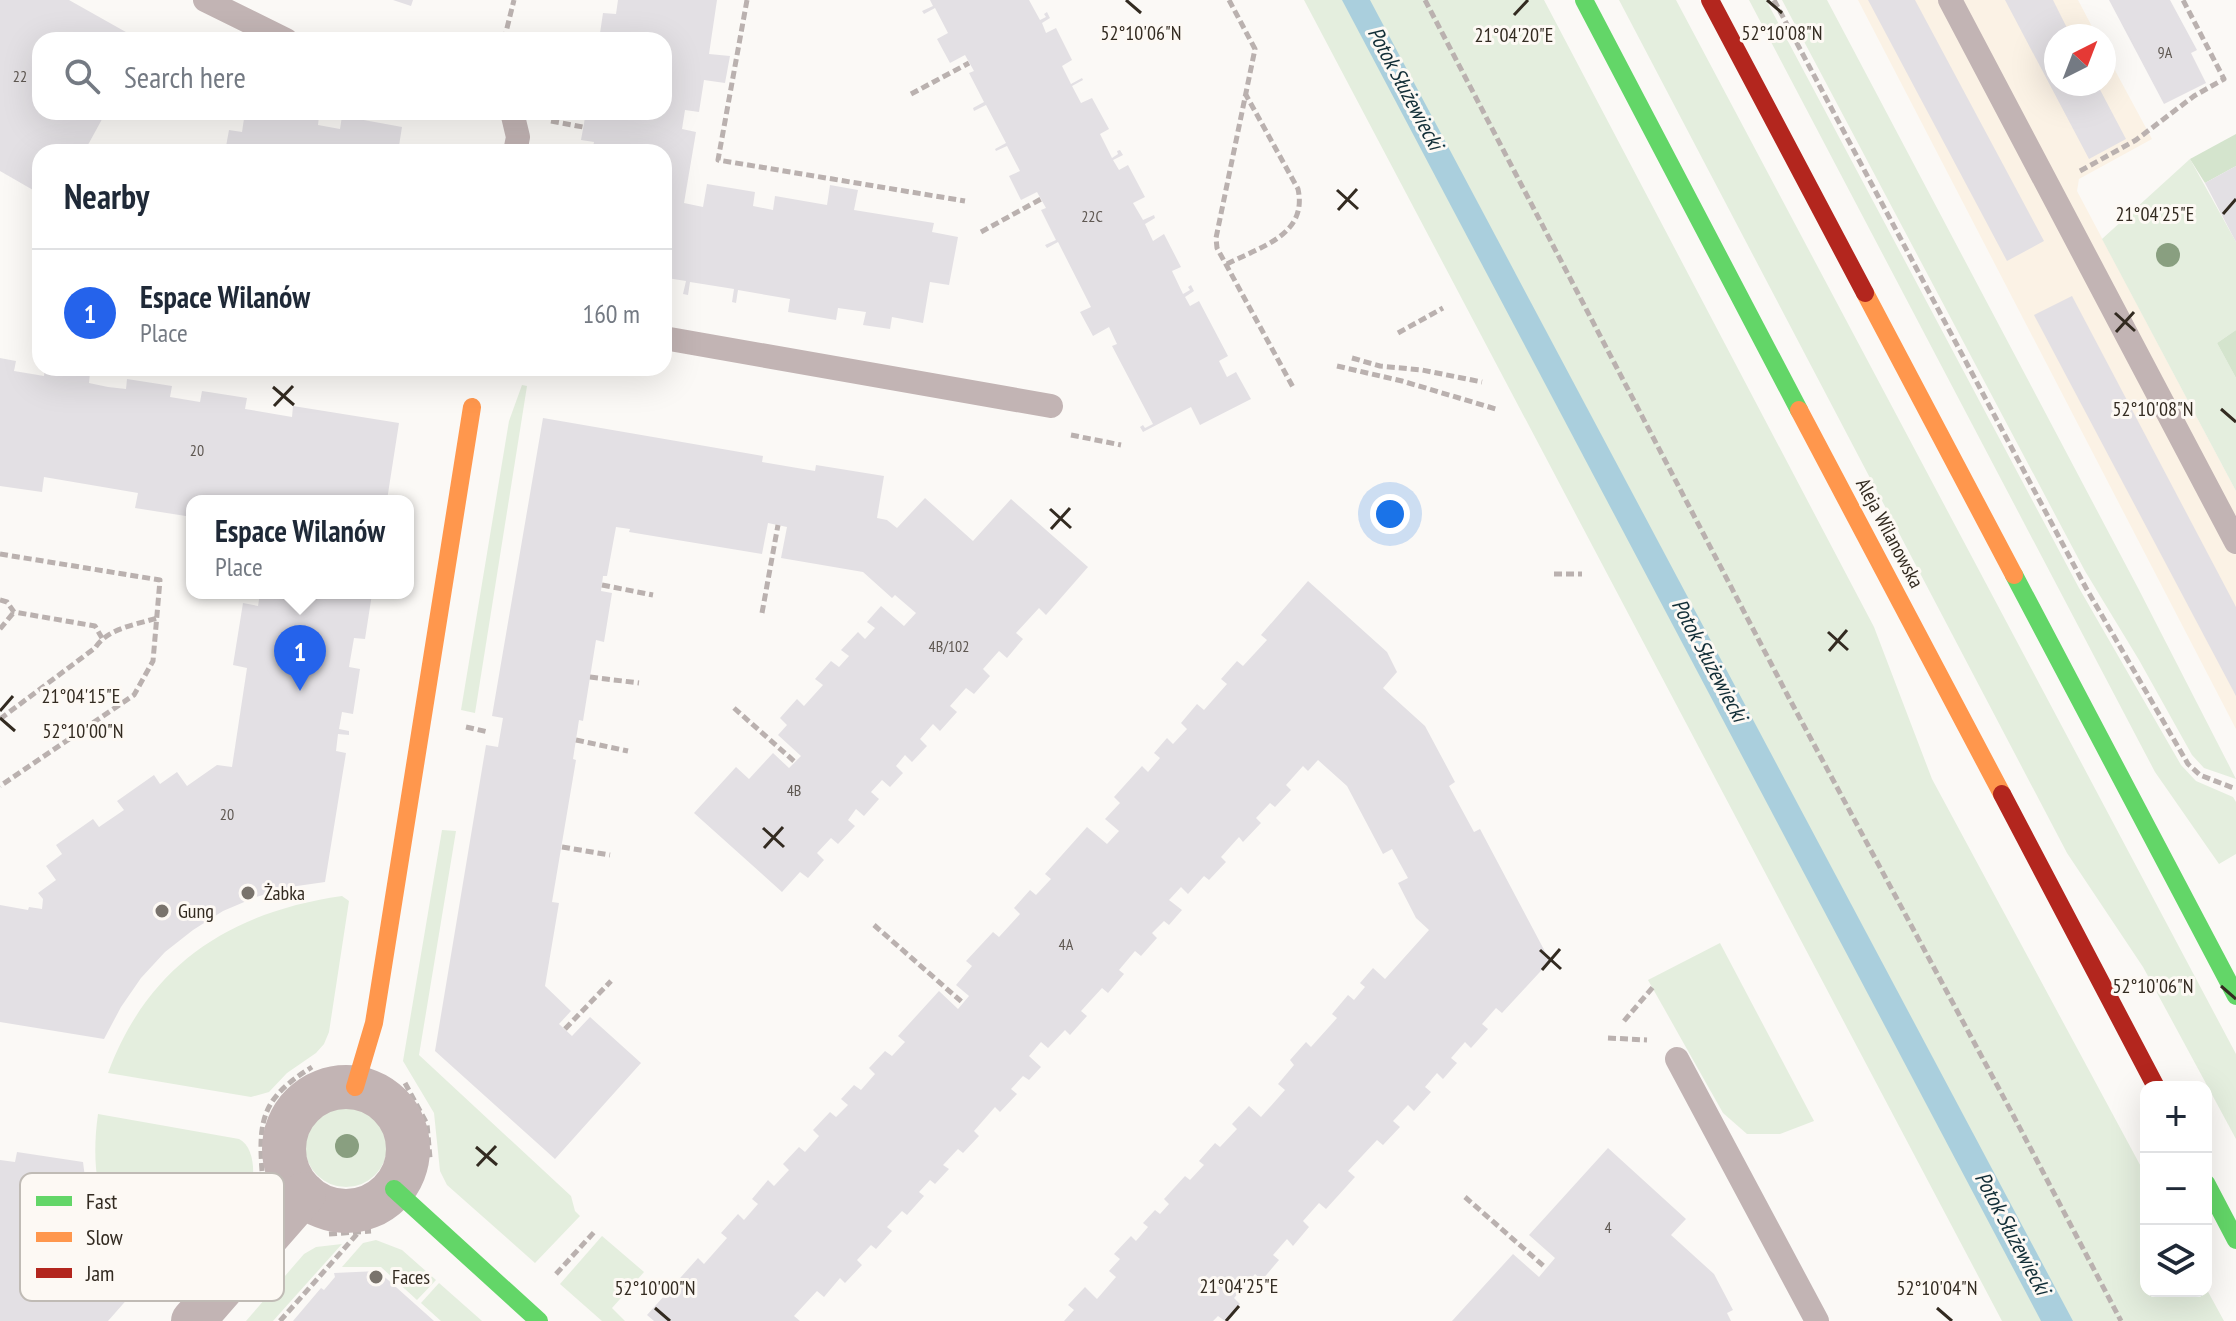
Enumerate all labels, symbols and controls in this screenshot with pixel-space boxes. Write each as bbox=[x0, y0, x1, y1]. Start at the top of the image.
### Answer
text: 52°10'06"N bbox=[1101, 20, 1181, 46]
text: 52°10'08"N bbox=[1742, 20, 1822, 46]
water label: Potok Służewiecki bbox=[1362, 22, 1452, 157]
text: 21°04'20"E bbox=[1475, 22, 1553, 48]
north arrow bbox=[2044, 24, 2116, 96]
search box bbox=[32, 32, 672, 120]
house number: 9A bbox=[2158, 42, 2173, 62]
icon: search bbox=[60, 54, 104, 98]
text: Search here bbox=[124, 57, 246, 96]
house number: 22 bbox=[13, 66, 27, 86]
text: Nearby bbox=[64, 174, 149, 218]
text: 21°04'25"E bbox=[2116, 201, 2194, 227]
house number: 22C bbox=[1081, 206, 1103, 226]
text: Espace Wilanów bbox=[140, 277, 310, 316]
text: 1 bbox=[84, 297, 96, 330]
text: 160 m bbox=[582, 297, 640, 330]
text: Place bbox=[140, 316, 188, 349]
text: 52°10'08"N bbox=[2113, 396, 2193, 422]
house number: 20 bbox=[190, 440, 204, 460]
street label: Aleja Wilanowska bbox=[1850, 474, 1930, 592]
your location bbox=[1370, 494, 1410, 534]
popup bbox=[186, 495, 414, 599]
text: Espace Wilanów bbox=[215, 511, 385, 550]
text: Place bbox=[215, 550, 263, 583]
water label: Potok Służewiecki bbox=[1666, 594, 1756, 729]
pin: 1 bbox=[274, 625, 326, 691]
house number: 4B/102 bbox=[928, 636, 970, 656]
text: 21°04'15"E bbox=[42, 683, 120, 709]
text: 52°10'00"N bbox=[43, 718, 123, 744]
house number: 4B bbox=[787, 780, 801, 800]
house number: 20 bbox=[220, 804, 234, 824]
place label: Żabka bbox=[264, 880, 305, 906]
marker: Żabka bbox=[239, 884, 257, 902]
place label: Gung bbox=[178, 898, 214, 924]
marker: Gung bbox=[153, 902, 171, 920]
house number: 4A bbox=[1059, 934, 1074, 954]
text: 52°10'06"N bbox=[2113, 973, 2193, 999]
map controls bbox=[2140, 1081, 2212, 1297]
button: + bbox=[2140, 1081, 2212, 1153]
button: − bbox=[2140, 1153, 2212, 1225]
water label: Potok Służewiecki bbox=[1969, 1167, 2059, 1302]
legend bbox=[20, 1173, 284, 1301]
text: Fast bbox=[86, 1187, 117, 1215]
house number: 4 bbox=[1604, 1217, 1612, 1237]
text: Slow bbox=[86, 1223, 123, 1251]
button: layers bbox=[2140, 1225, 2212, 1297]
text: Jam bbox=[85, 1259, 114, 1287]
place label: Faces bbox=[392, 1264, 430, 1290]
marker: Faces bbox=[367, 1268, 385, 1286]
text: 21°04'25"E bbox=[1200, 1273, 1278, 1299]
text: 52°10'00"N bbox=[615, 1275, 695, 1301]
text: 52°10'04"N bbox=[1897, 1275, 1977, 1301]

